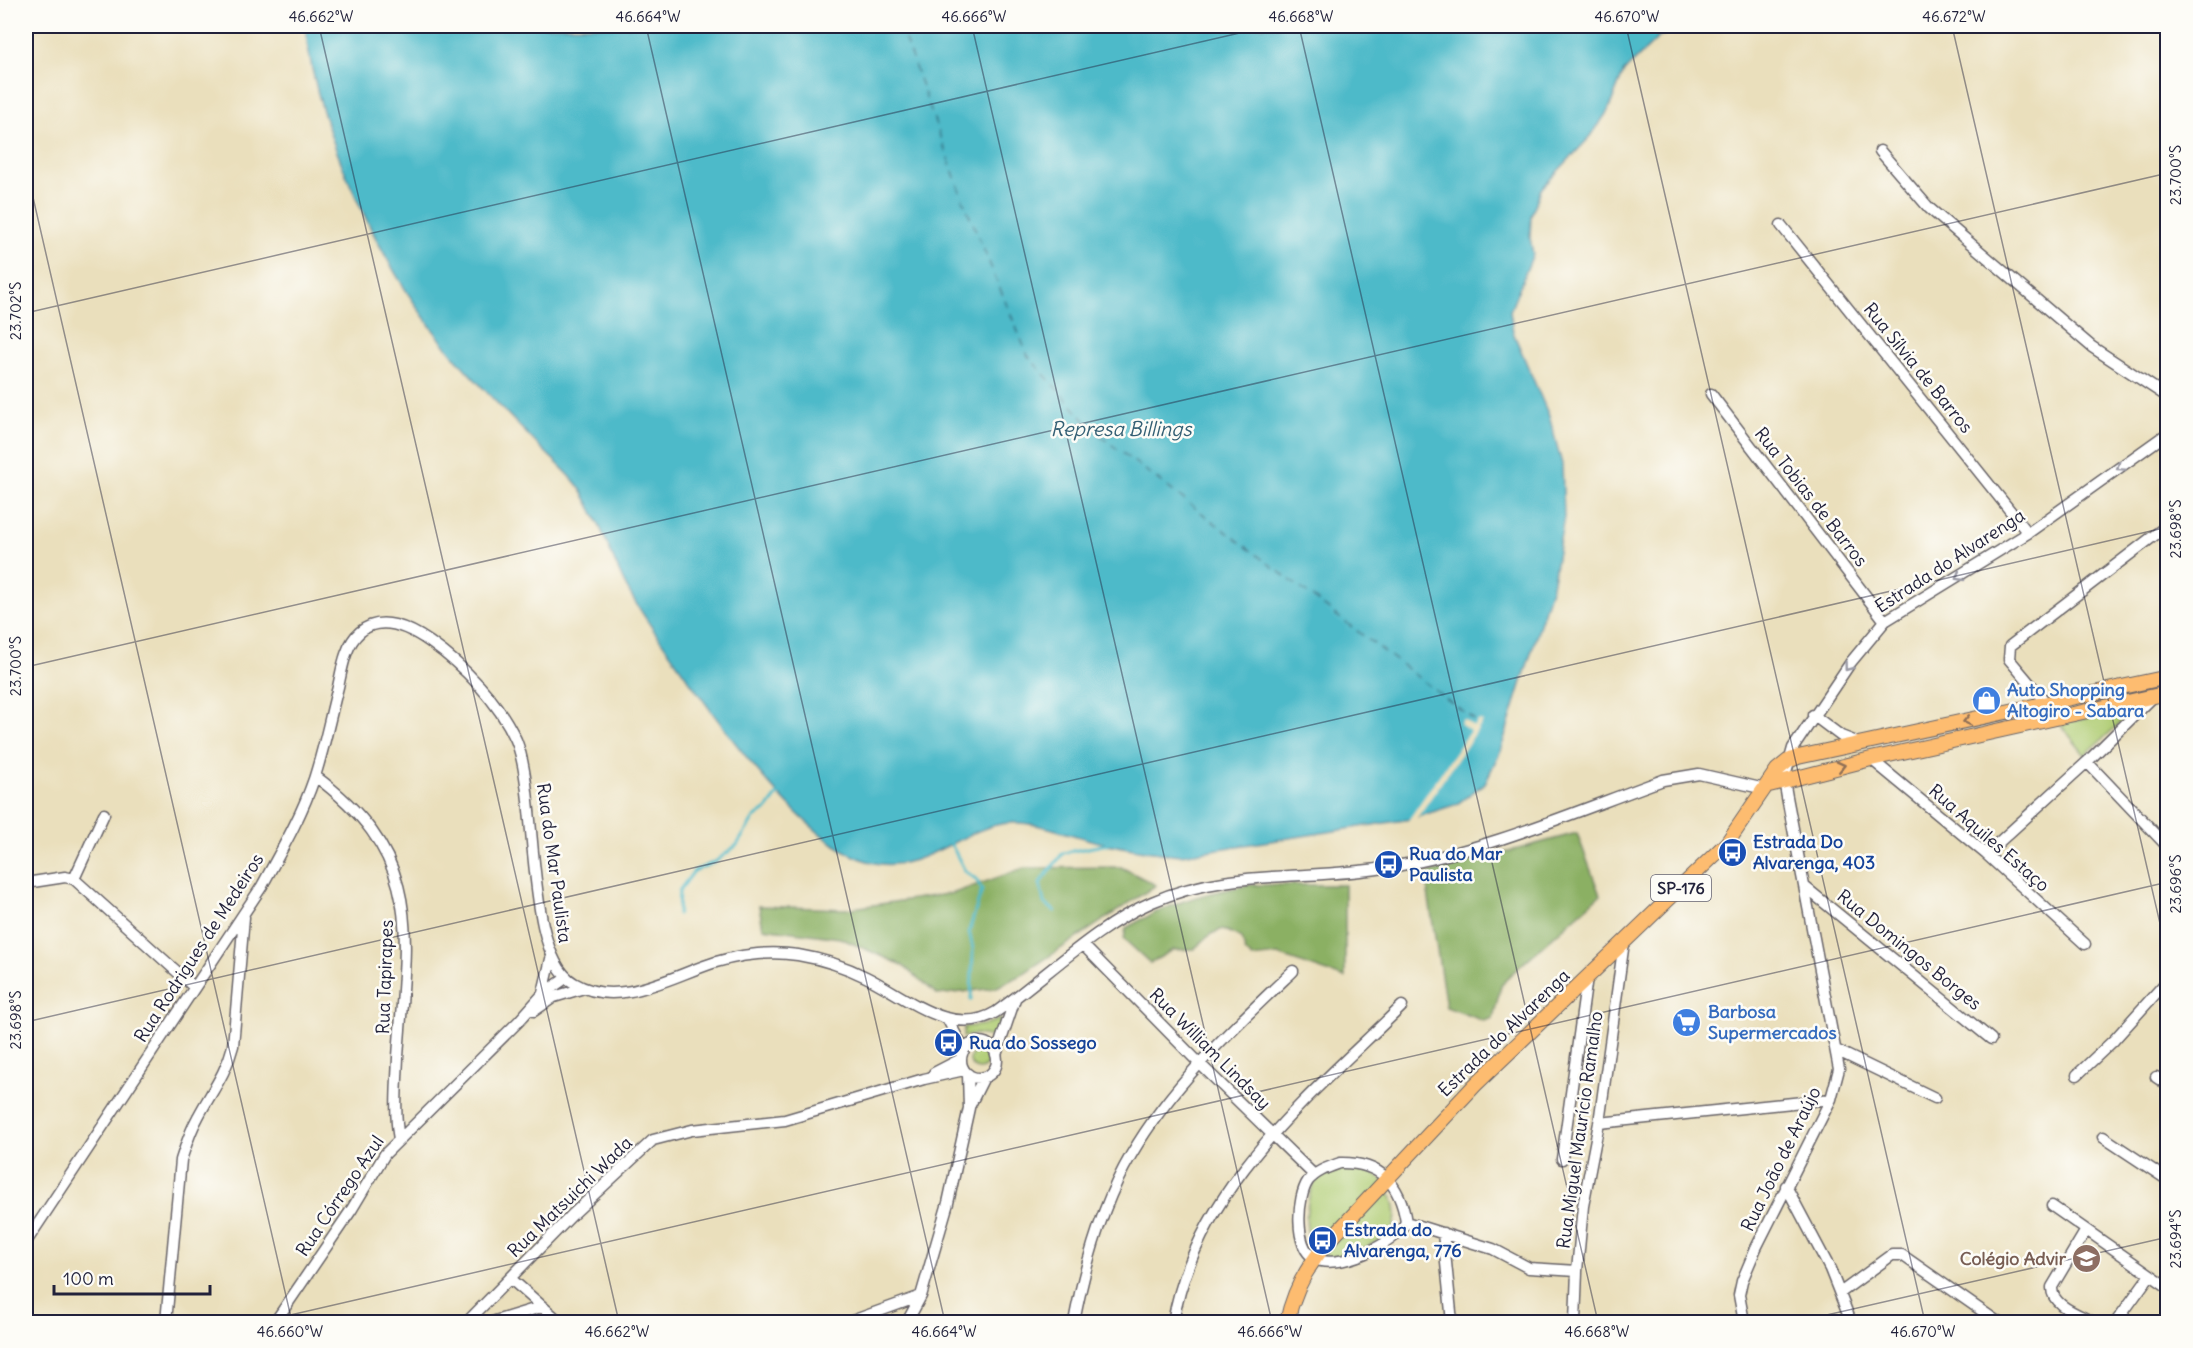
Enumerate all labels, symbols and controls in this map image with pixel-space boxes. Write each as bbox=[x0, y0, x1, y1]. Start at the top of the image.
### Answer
text: 46.662°W bbox=[289, 7, 354, 26]
text: 46.664°W bbox=[615, 7, 681, 26]
text: 46.666°W bbox=[941, 7, 1007, 26]
text: 46.668°W bbox=[1268, 7, 1334, 26]
text: 46.670°W bbox=[1595, 7, 1660, 26]
text: 46.672°W bbox=[1922, 7, 1986, 26]
text: 23.700°S bbox=[2166, 145, 2185, 205]
text: 23.702°S bbox=[6, 282, 25, 340]
street label: Rua Sílvia de Barros bbox=[1859, 298, 1978, 438]
water label: Represa Billings bbox=[1051, 416, 1193, 441]
street label: Rua Tobias de Barros bbox=[1750, 422, 1873, 571]
one-way arrow bbox=[2115, 460, 2126, 471]
text: 23.698°S bbox=[2166, 499, 2185, 559]
street label: Estrada do Alvarenga bbox=[1870, 504, 2029, 618]
one-way arrow bbox=[1955, 570, 1965, 582]
text: 23.700°S bbox=[6, 636, 25, 696]
one-way arrow bbox=[1844, 660, 1855, 671]
place label: Auto Shopping Altogiro - Sabara bbox=[2007, 678, 2144, 722]
shop icon: Auto Shopping Altogiro - Sabara bbox=[1970, 684, 2002, 716]
one-way arrow bbox=[1962, 713, 1972, 726]
one-way arrow bbox=[1836, 760, 1846, 773]
street label: Rua Aquiles Estaço bbox=[1924, 779, 2055, 896]
street label: Rua do Mar Paulista bbox=[532, 781, 577, 944]
place label: Estrada Do Alvarenga, 403 bbox=[1753, 830, 1875, 874]
bus stop icon: Estrada Do Alvarenga, 403 bbox=[1716, 836, 1748, 868]
place label: Rua do Mar Paulista bbox=[1409, 842, 1503, 886]
bus stop icon: Rua do Mar Paulista bbox=[1372, 848, 1404, 880]
street label: Rua Rodrigues de Medeiros bbox=[129, 849, 268, 1047]
text: 23.696°S bbox=[2166, 854, 2185, 914]
road number: SP-176 bbox=[1651, 875, 1711, 901]
street label: Rua Domingos Borges bbox=[1832, 884, 1986, 1015]
street label: Rua Tapirapes bbox=[371, 919, 398, 1035]
street label: Estrada do Alvarenga bbox=[1433, 964, 1574, 1101]
street label: Rua William Lindsay bbox=[1145, 983, 1276, 1114]
text: 23.698°S bbox=[6, 990, 25, 1050]
place label: Barbosa Supermercados bbox=[1708, 1000, 1837, 1044]
supermarket icon: Barbosa Supermercados bbox=[1671, 1006, 1703, 1038]
street label: Rua Miguel Maurício Ramalho bbox=[1551, 1010, 1608, 1250]
bus stop icon: Rua do Sossego bbox=[932, 1027, 964, 1059]
place label: Rua do Sossego bbox=[969, 1031, 1097, 1054]
street label: Rua João de Araújo bbox=[1736, 1083, 1826, 1235]
street label: Rua Córrego Azul bbox=[291, 1131, 389, 1261]
street label: Rua Matsuichi Wada bbox=[502, 1131, 637, 1262]
text: 23.694°S bbox=[2166, 1209, 2185, 1269]
place label: Estrada do Alvarenga, 776 bbox=[1344, 1218, 1462, 1262]
bus stop icon: Estrada do Alvarenga, 776 bbox=[1307, 1224, 1339, 1256]
school or university icon: Colégio Advir bbox=[2071, 1243, 2103, 1275]
place label: Colégio Advir bbox=[1960, 1247, 2067, 1270]
scale bar bbox=[54, 1258, 210, 1296]
text: 100 m bbox=[63, 1267, 114, 1290]
text: 46.660°W bbox=[257, 1322, 323, 1341]
text: 46.662°W bbox=[585, 1322, 650, 1341]
text: 46.664°W bbox=[911, 1322, 977, 1341]
text: 46.666°W bbox=[1237, 1322, 1303, 1341]
text: 46.668°W bbox=[1564, 1322, 1630, 1341]
text: 46.670°W bbox=[1891, 1322, 1956, 1341]

